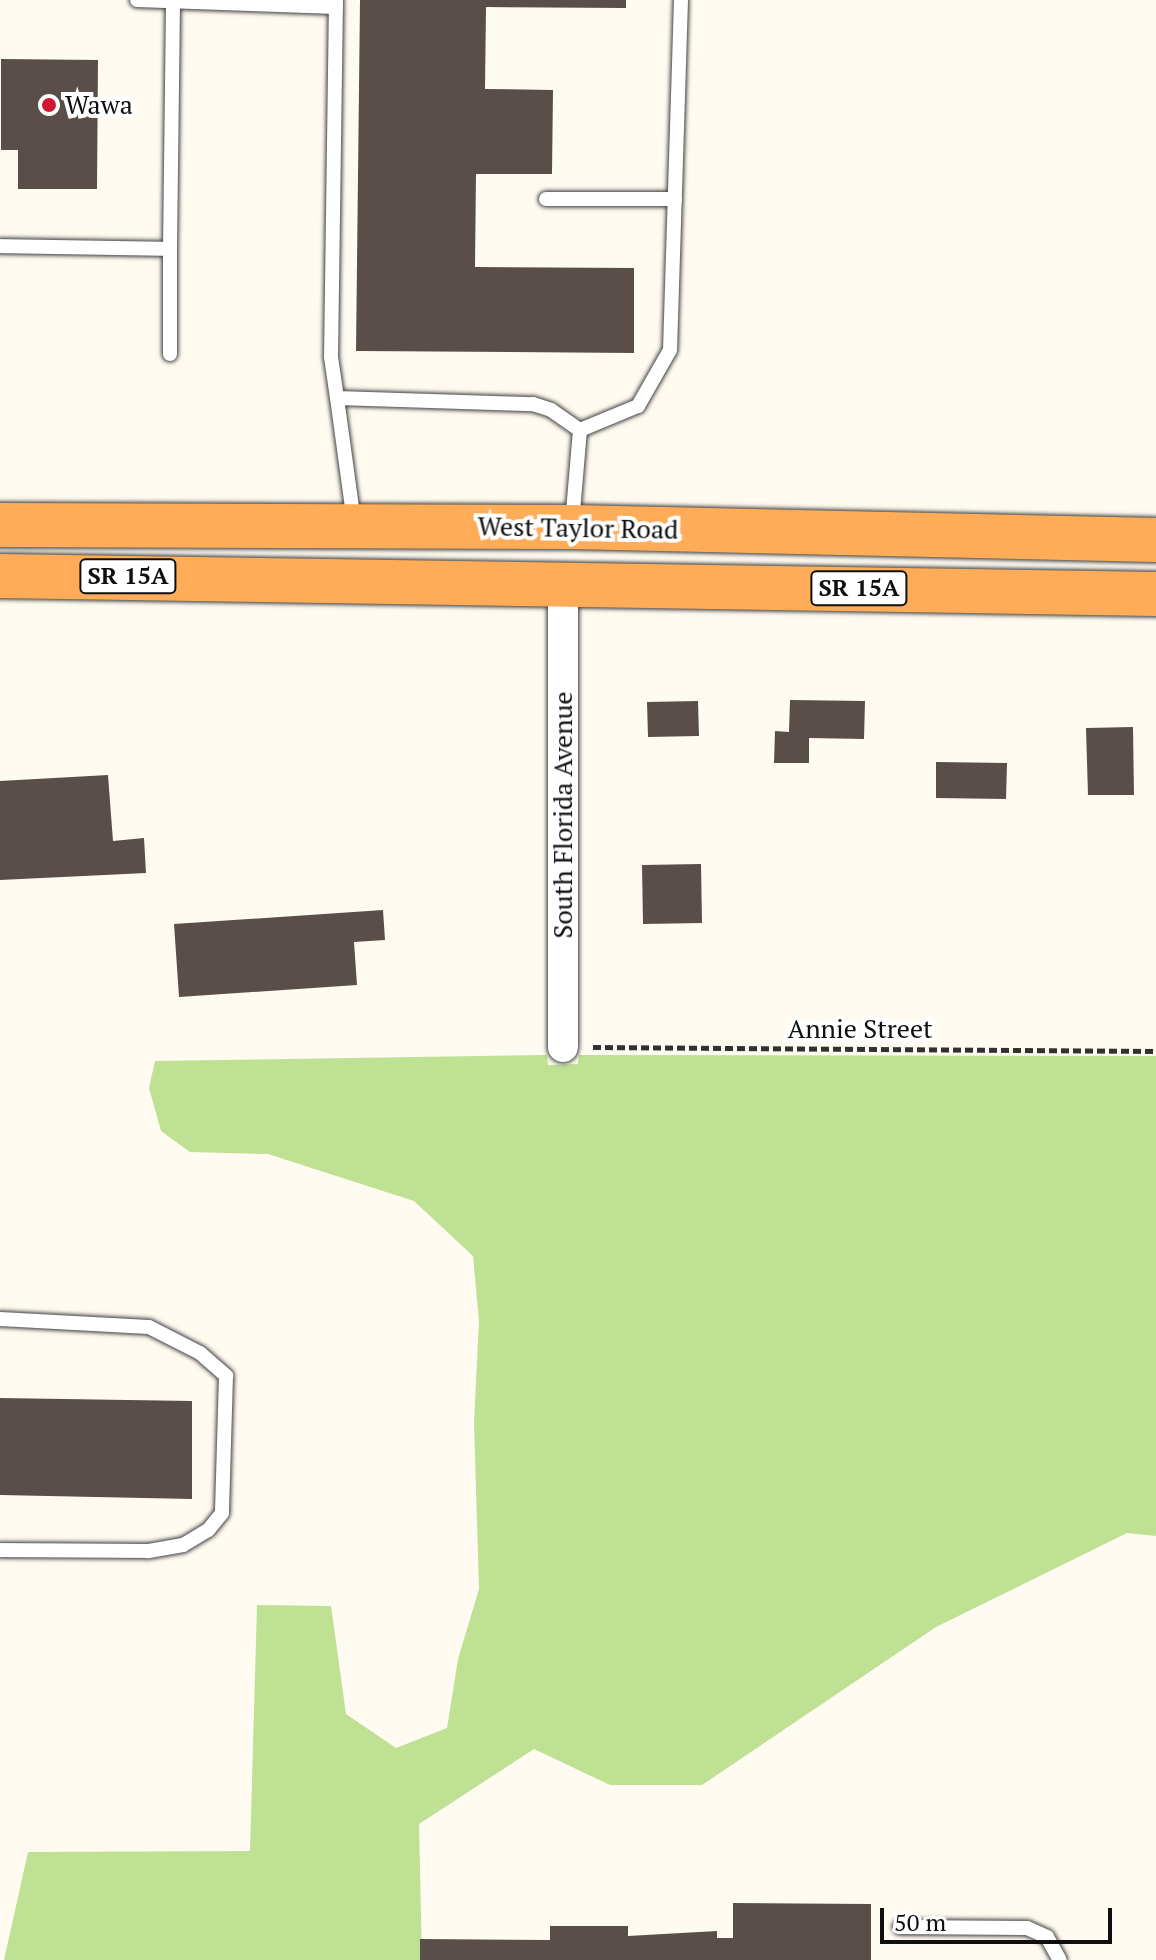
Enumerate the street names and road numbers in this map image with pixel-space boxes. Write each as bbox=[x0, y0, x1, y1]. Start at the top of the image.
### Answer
street label: West Taylor Road bbox=[477, 511, 679, 545]
road number: SR 15A bbox=[78, 556, 178, 596]
road number: SR 15A bbox=[809, 568, 909, 608]
street label: South Florida Avenue bbox=[547, 691, 579, 939]
street label: Annie Street bbox=[787, 1013, 933, 1045]

